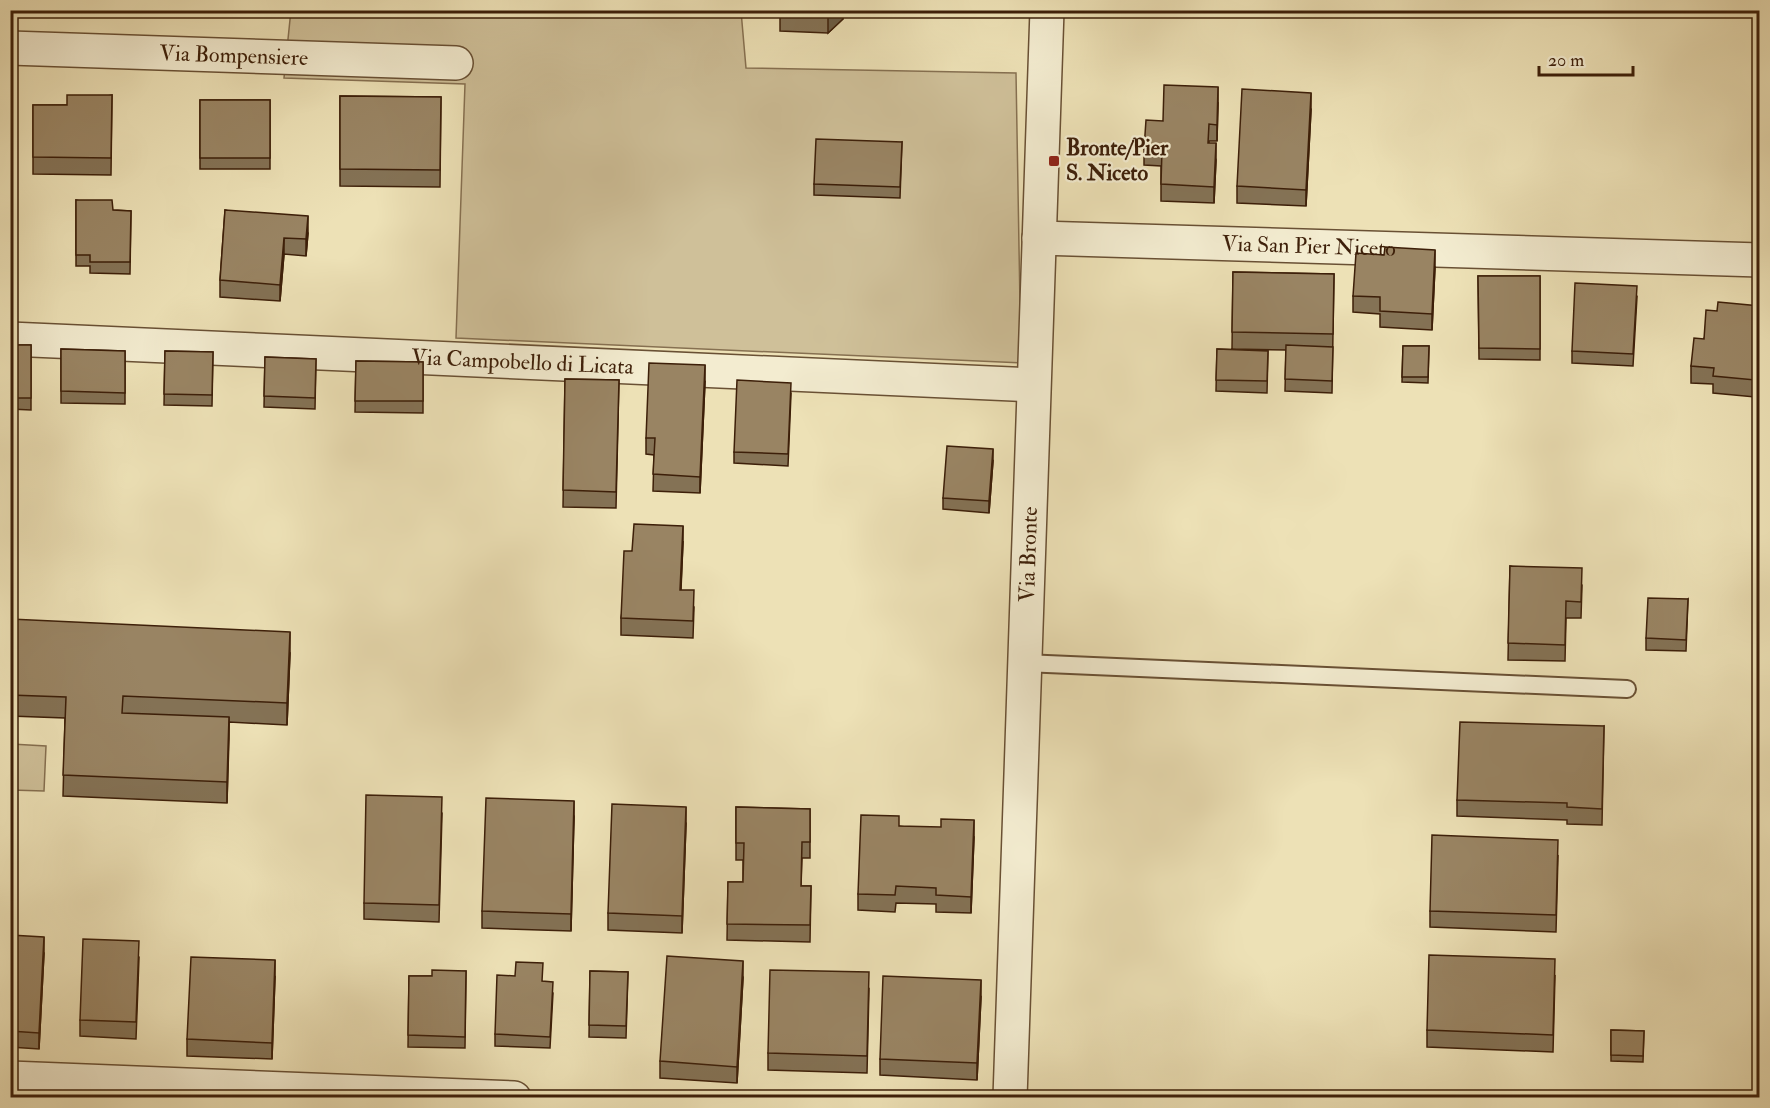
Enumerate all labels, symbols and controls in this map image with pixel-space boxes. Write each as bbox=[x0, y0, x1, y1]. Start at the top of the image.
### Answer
street label: Via Bompensiere bbox=[159, 39, 309, 72]
scale bar bbox=[1539, 39, 1634, 77]
text: 20 m bbox=[1548, 49, 1584, 72]
place label: Bronte/Pier S. Niceto bbox=[1066, 134, 1169, 187]
marker: Bronte/Pier S. Niceto bbox=[1047, 154, 1061, 168]
street label: Via San Pier Niceto bbox=[1222, 230, 1396, 263]
street label: Via Campobello di Licata bbox=[411, 343, 635, 381]
street label: Via Bronte bbox=[1013, 506, 1044, 603]

